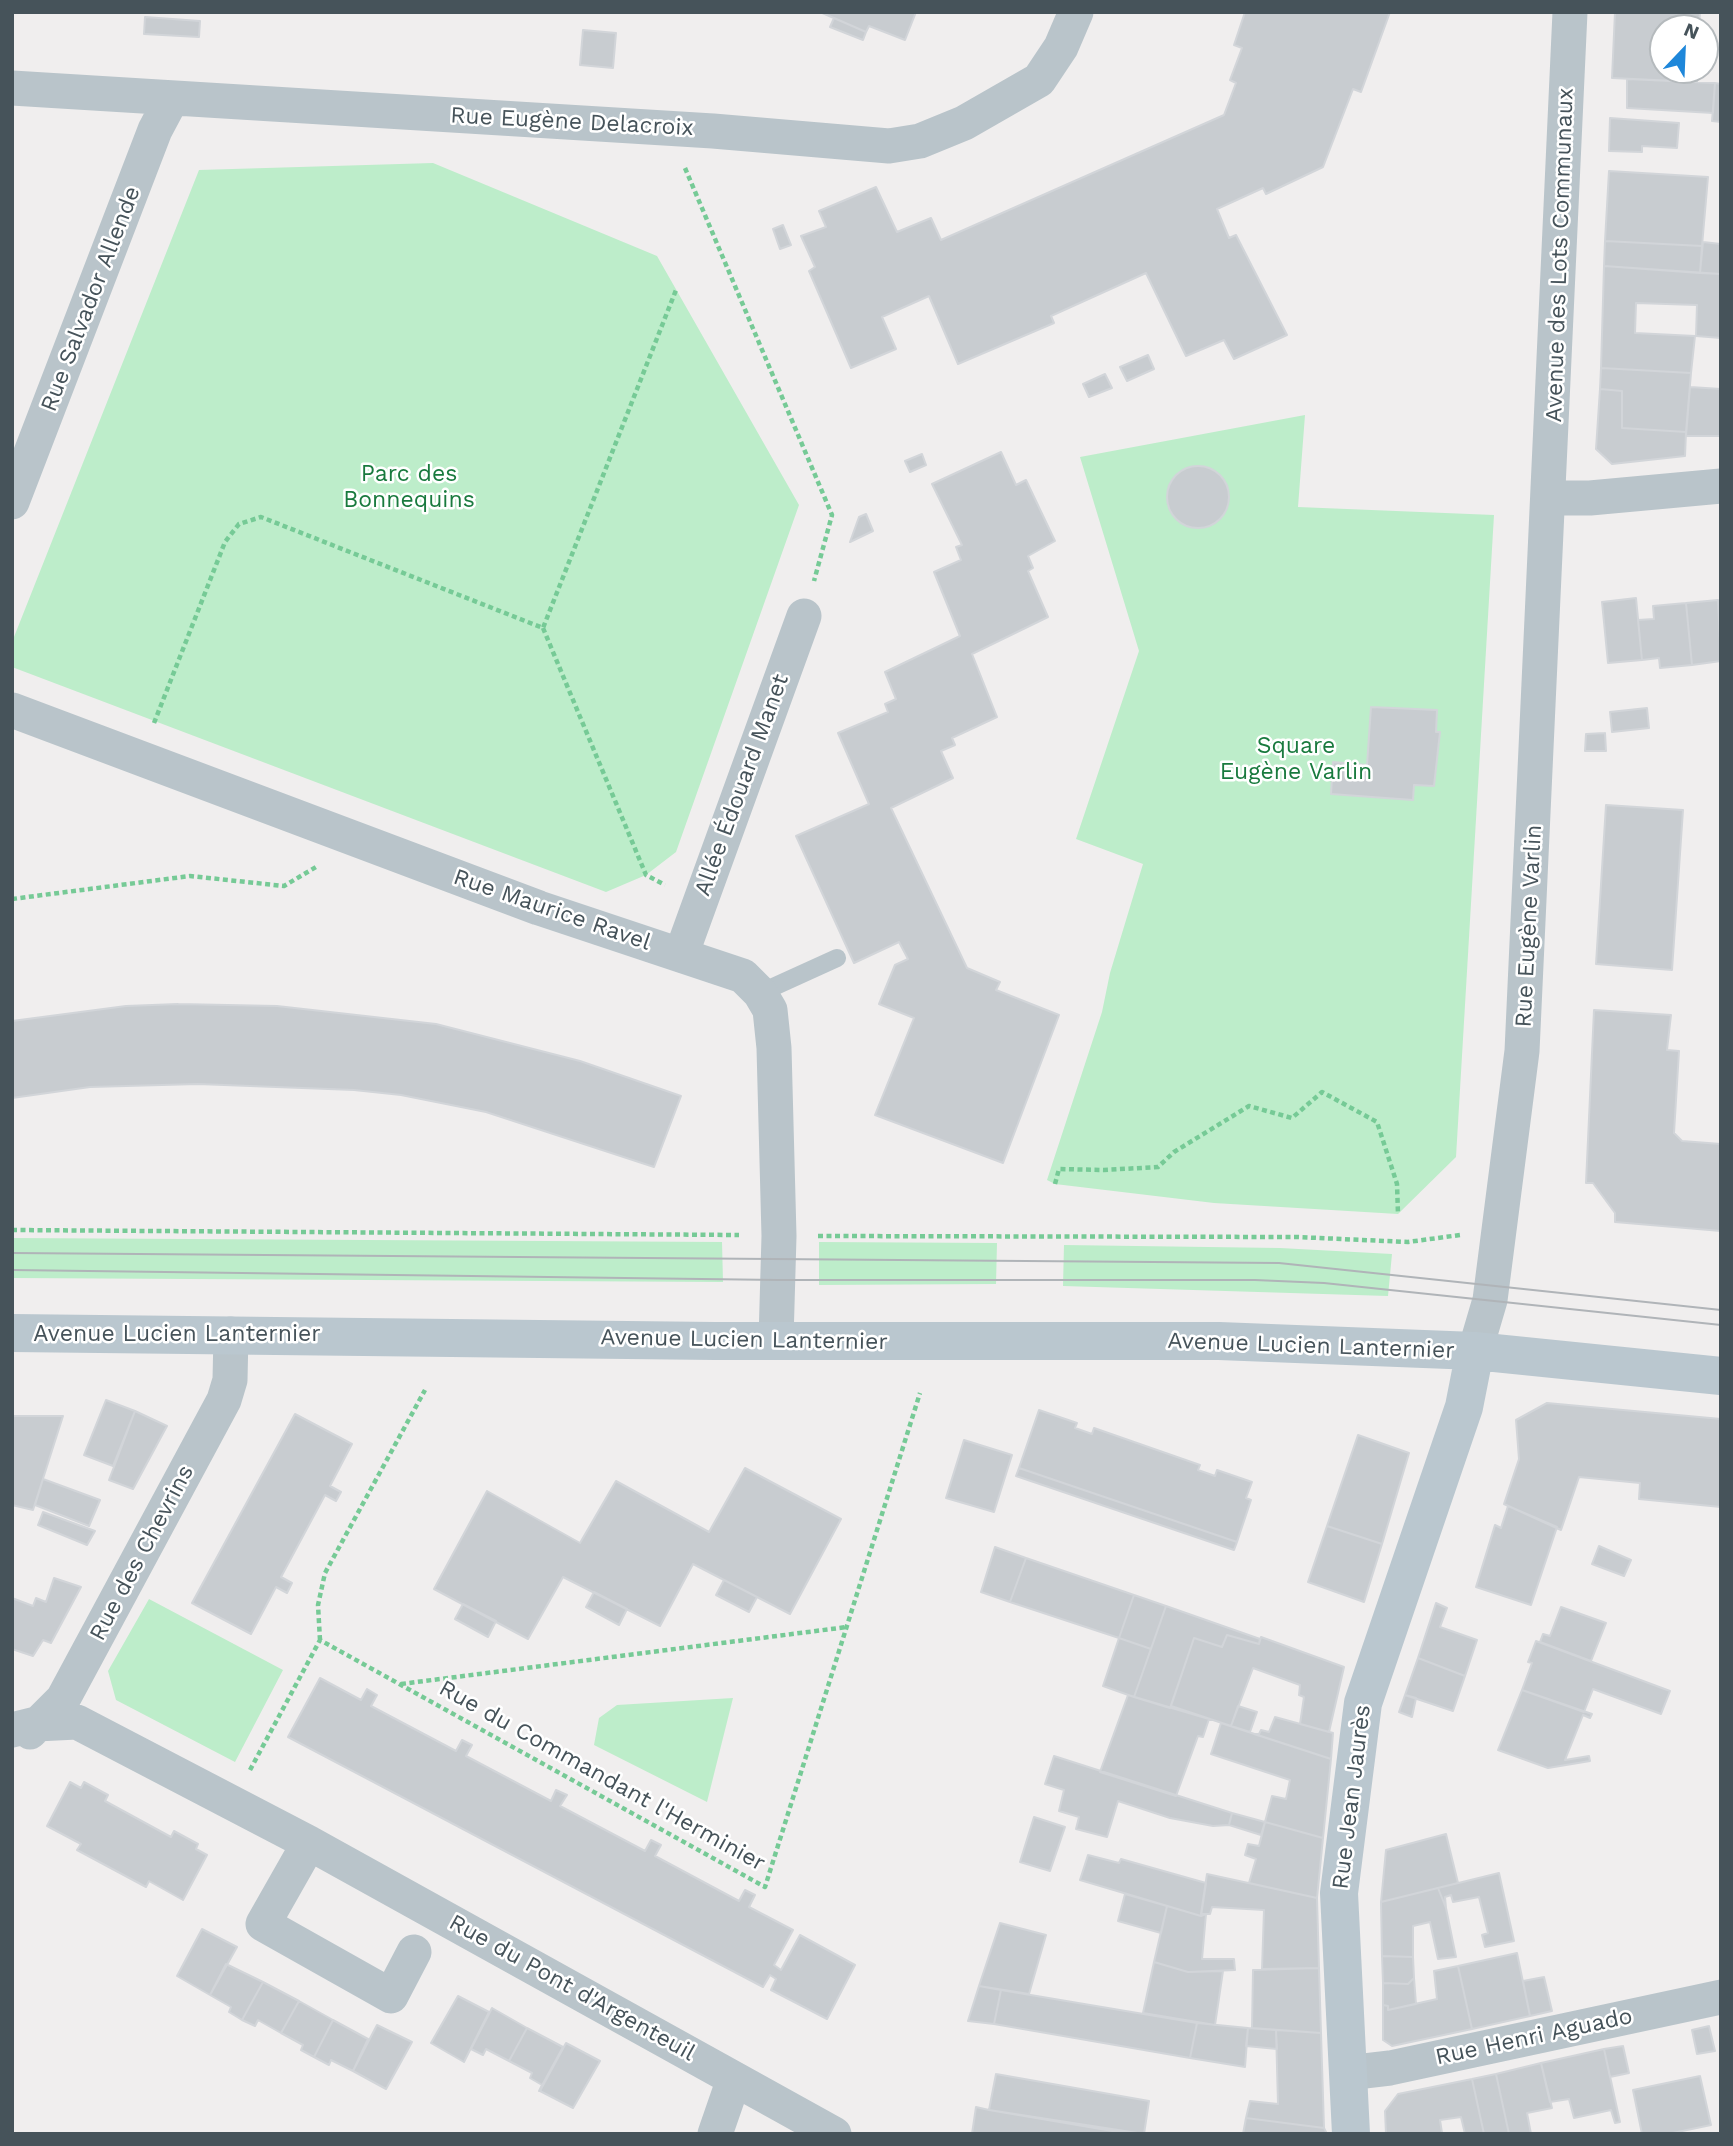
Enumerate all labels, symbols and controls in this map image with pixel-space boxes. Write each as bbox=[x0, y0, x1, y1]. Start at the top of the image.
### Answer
north arrow bbox=[1649, 14, 1719, 84]
text: N bbox=[1681, 18, 1703, 44]
street label: Avenue des Lots Communaux bbox=[1540, 87, 1580, 423]
street label: Rue Eugène Delacroix bbox=[450, 102, 694, 142]
street label: Rue Salvador Allende bbox=[35, 182, 147, 416]
park label: Parc des Bonnequins bbox=[343, 460, 475, 514]
street label: Allée Édouard Manet bbox=[689, 670, 795, 900]
park label: Square Eugène Varlin bbox=[1220, 732, 1372, 786]
street label: Rue Eugène Varlin bbox=[1510, 824, 1548, 1028]
street label: Rue Maurice Ravel bbox=[450, 863, 654, 957]
street label: Avenue Lucien Lanternier bbox=[33, 1320, 321, 1348]
street label: Avenue Lucien Lanternier bbox=[600, 1324, 888, 1356]
street label: Avenue Lucien Lanternier bbox=[1167, 1327, 1455, 1365]
street label: Rue des Chevrins bbox=[84, 1461, 200, 1645]
street label: Rue du Commandant l'Herminier bbox=[434, 1675, 770, 1877]
street label: Rue Jean Jaurès bbox=[1327, 1703, 1377, 1891]
street label: Rue du Pont d'Argenteuil bbox=[444, 1909, 700, 2067]
street label: Rue Henri Aguado bbox=[1433, 2003, 1635, 2071]

